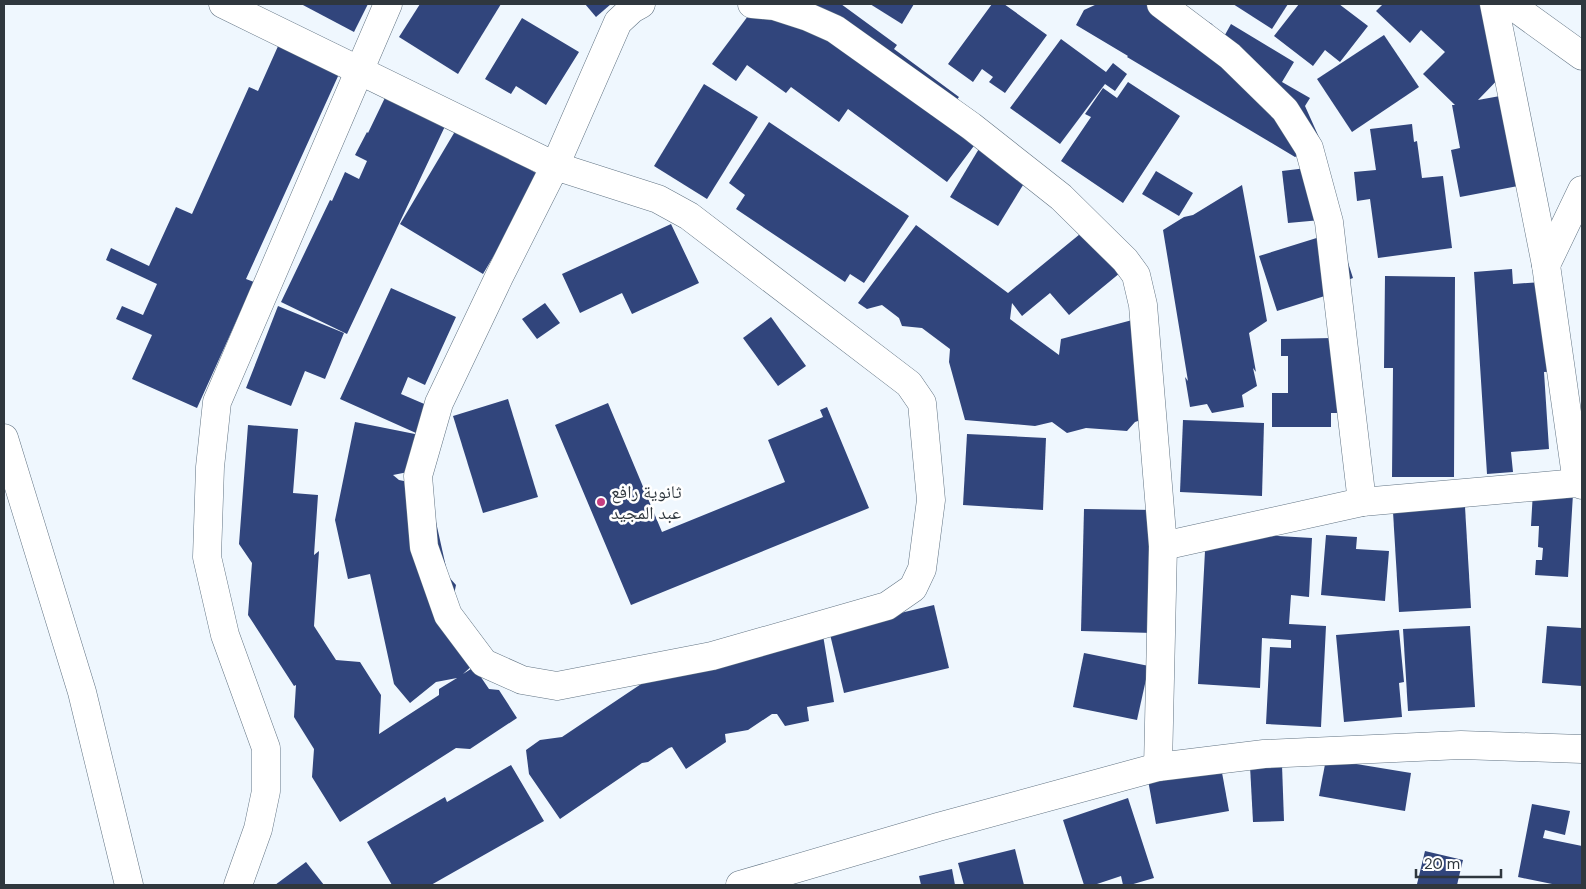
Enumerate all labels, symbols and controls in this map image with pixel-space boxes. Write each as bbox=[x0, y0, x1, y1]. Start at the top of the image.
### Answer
place label: ثانوية رافع عبد المجيد bbox=[611, 480, 682, 525]
marker: ثانوية رافع عبد المجيد bbox=[595, 496, 607, 508]
scale bar bbox=[1416, 846, 1501, 878]
text: 20 m bbox=[1424, 854, 1460, 874]

